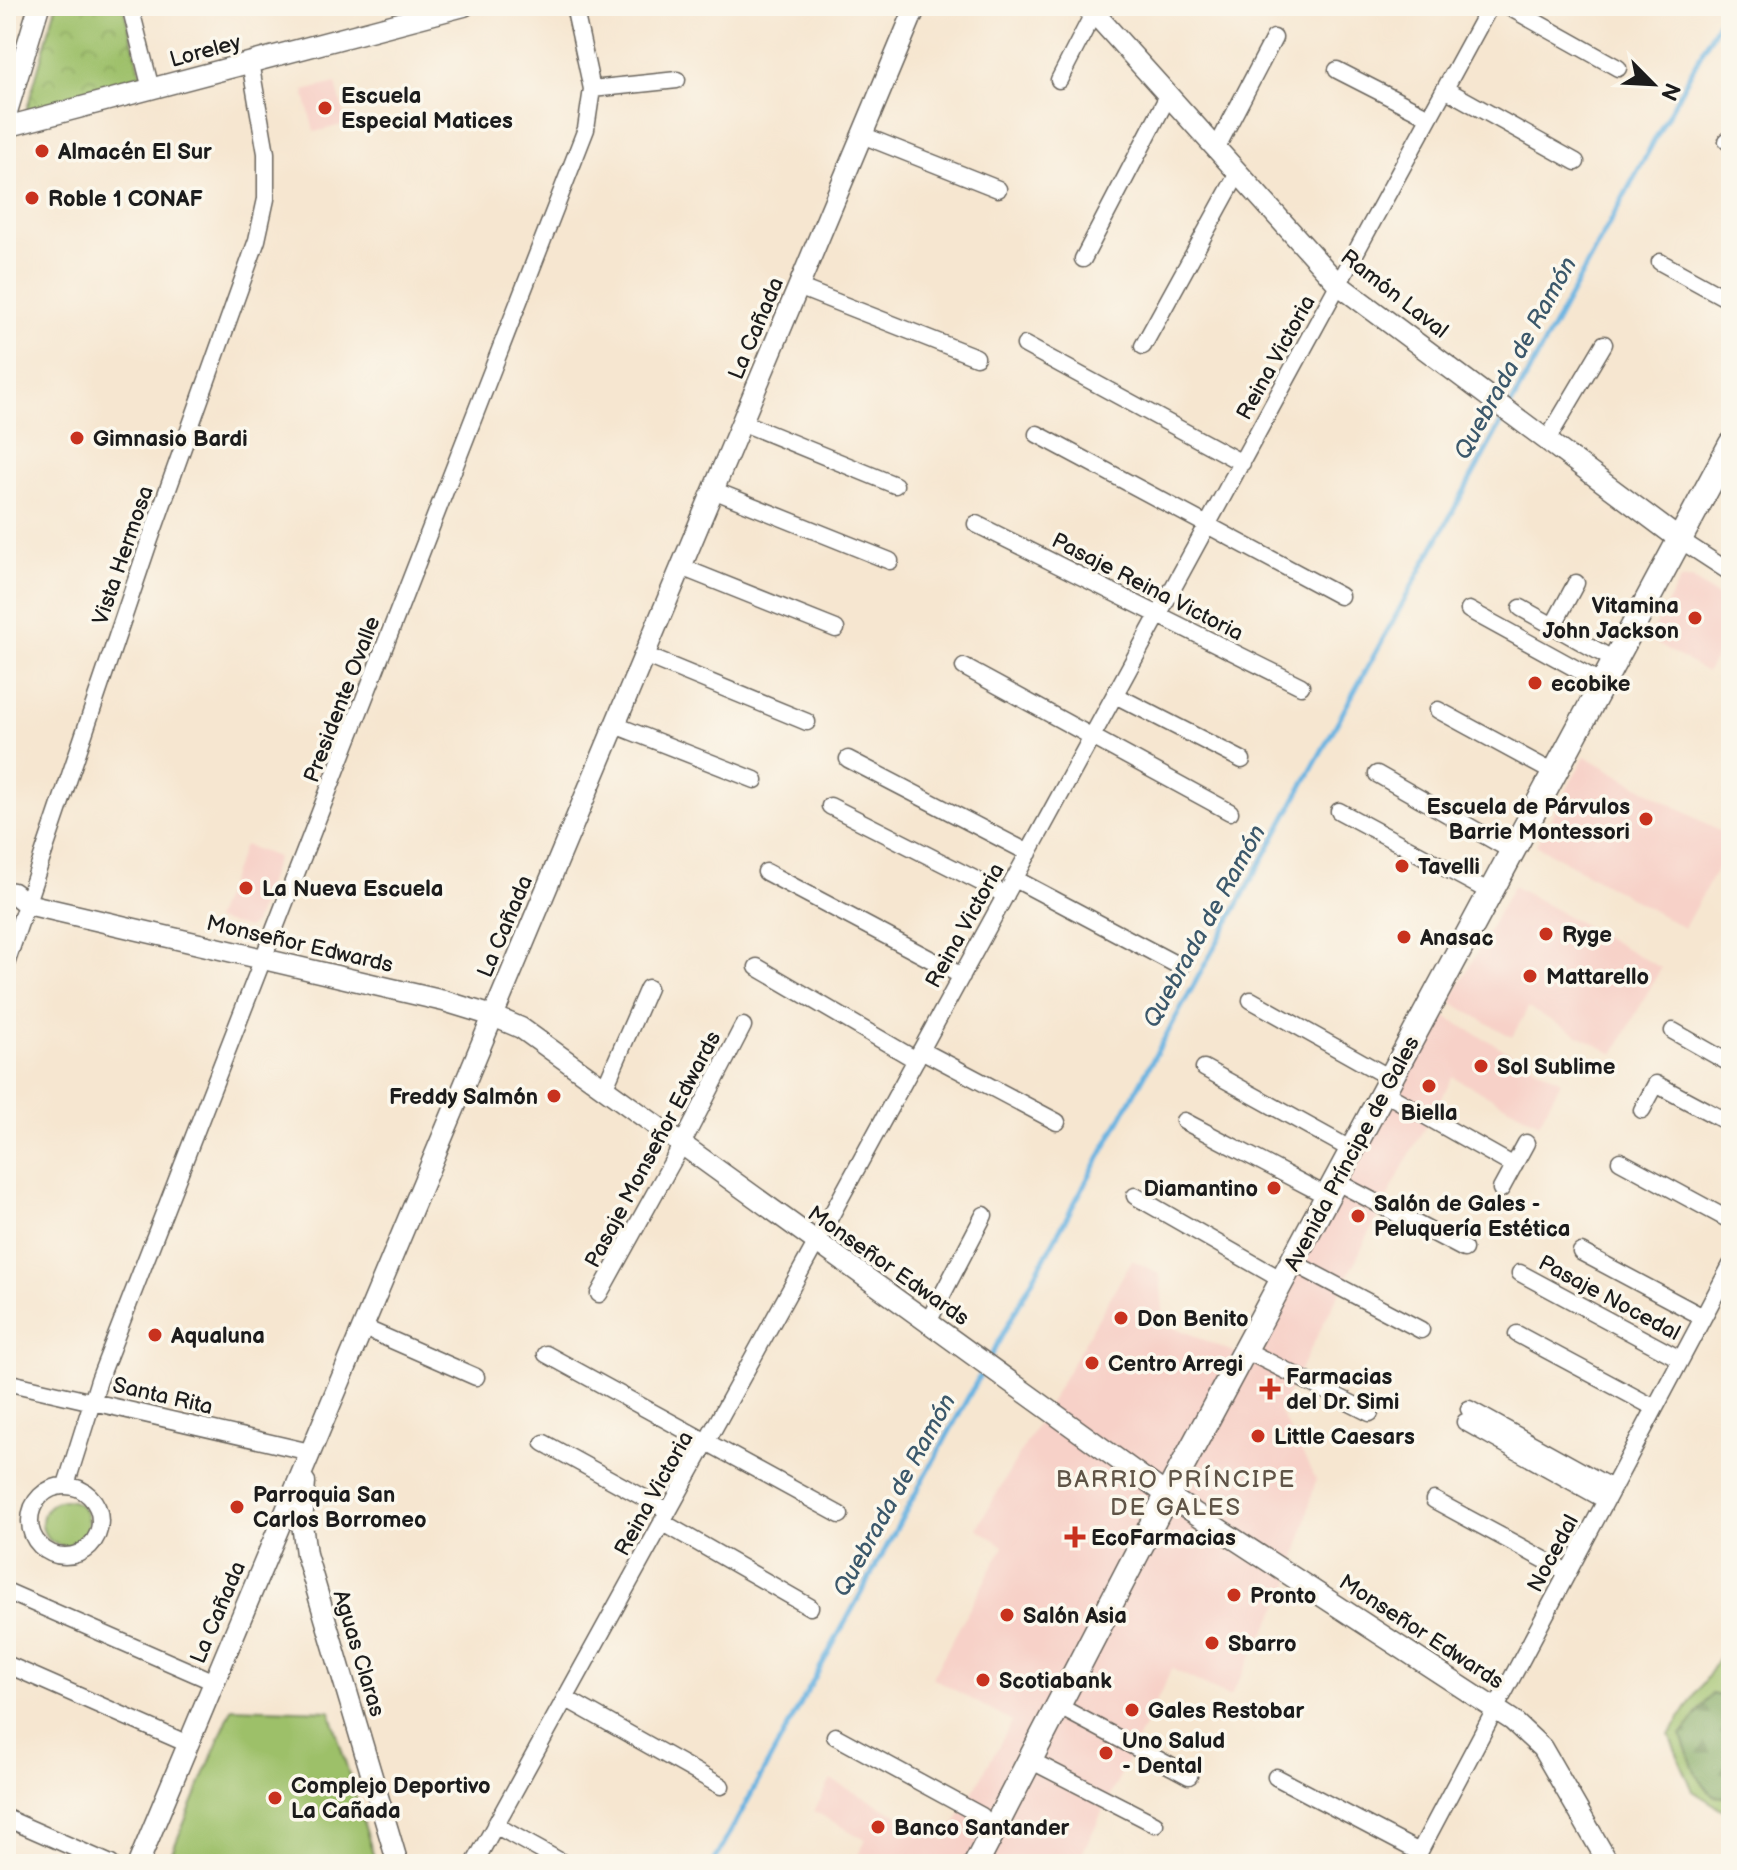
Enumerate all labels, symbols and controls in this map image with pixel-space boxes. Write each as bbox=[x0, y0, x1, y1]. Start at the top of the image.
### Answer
street label: Loreley bbox=[167, 29, 244, 74]
north arrow bbox=[1613, 44, 1693, 124]
text: N bbox=[1654, 78, 1686, 105]
place label: Escuela Especial Matices bbox=[341, 83, 513, 135]
marker: Escuela Especial Matices bbox=[316, 99, 334, 117]
place label: Almacén El Sur bbox=[57, 139, 212, 166]
marker: Almacén El Sur bbox=[33, 142, 51, 160]
place label: Roble 1 CONAF bbox=[48, 186, 203, 213]
marker: Roble 1 CONAF bbox=[23, 189, 41, 207]
street label: Ramón Laval bbox=[1335, 244, 1453, 345]
water label: Quebrada de Ramón bbox=[1448, 252, 1583, 465]
street label: La Cañada bbox=[723, 273, 790, 384]
street label: Reina Victoria bbox=[1231, 291, 1322, 425]
place label: Gimnasio Bardi bbox=[93, 426, 248, 453]
marker: Gimnasio Bardi bbox=[68, 429, 86, 447]
street label: Vista Hermosa bbox=[87, 482, 160, 629]
street label: Pasaje Reina Victoria bbox=[1047, 527, 1248, 647]
place label: Vitamina John Jackson bbox=[1542, 593, 1679, 645]
marker: Vitamina John Jackson bbox=[1686, 609, 1704, 627]
street label: Presidente Ovalle bbox=[298, 613, 387, 786]
place label: ecobike bbox=[1551, 671, 1630, 698]
marker: ecobike bbox=[1526, 674, 1544, 692]
place label: Escuela de Párvulos Barrie Montessori bbox=[1426, 794, 1630, 846]
marker: Escuela de Párvulos Barrie Montessori bbox=[1637, 810, 1655, 828]
water label: Quebrada de Ramón bbox=[1137, 820, 1272, 1033]
place label: Tavelli bbox=[1418, 854, 1480, 881]
marker: Tavelli bbox=[1393, 857, 1411, 875]
street label: Reina Victoria bbox=[920, 859, 1011, 993]
street label: La Cañada bbox=[472, 871, 539, 982]
place label: La Nueva Escuela bbox=[262, 876, 443, 903]
marker: La Nueva Escuela bbox=[237, 879, 255, 897]
street label: Monseñor Edwards bbox=[204, 910, 396, 979]
place label: Ryge bbox=[1562, 922, 1612, 949]
place label: Anasac bbox=[1419, 925, 1493, 952]
marker: Ryge bbox=[1537, 925, 1555, 943]
marker: Anasac bbox=[1395, 928, 1413, 946]
place label: Mattarello bbox=[1546, 964, 1649, 991]
marker: Mattarello bbox=[1521, 967, 1539, 985]
street label: Pasaje Monseñor Edwards bbox=[579, 1027, 727, 1273]
street label: Avenida Príncipe de Gales bbox=[1279, 1032, 1426, 1276]
place label: Sol Sublime bbox=[1497, 1054, 1615, 1081]
marker: Sol Sublime bbox=[1472, 1057, 1490, 1075]
marker: Biella bbox=[1420, 1077, 1438, 1095]
place label: Freddy Salmón bbox=[389, 1084, 538, 1111]
marker: Freddy Salmón bbox=[545, 1087, 563, 1105]
place label: Biella bbox=[1400, 1100, 1458, 1127]
place label: Diamantino bbox=[1143, 1176, 1258, 1203]
marker: Diamantino bbox=[1265, 1179, 1283, 1197]
place label: Salón de Gales - Peluquería Estética bbox=[1374, 1191, 1570, 1243]
street label: Monseñor Edwards bbox=[802, 1200, 974, 1332]
marker: Salón de Gales - Peluquería Estética bbox=[1349, 1207, 1367, 1225]
street label: Pasaje Nocedal bbox=[1534, 1250, 1685, 1347]
place label: Don Benito bbox=[1137, 1306, 1248, 1333]
marker: Don Benito bbox=[1112, 1309, 1130, 1327]
place label: Aqualuna bbox=[170, 1323, 265, 1350]
marker: Aqualuna bbox=[146, 1326, 164, 1344]
place label: Centro Arregi bbox=[1108, 1351, 1243, 1378]
marker: Centro Arregi bbox=[1083, 1354, 1101, 1372]
place label: Farmacias del Dr. Simi bbox=[1286, 1364, 1399, 1416]
street label: Santa Rita bbox=[110, 1372, 215, 1421]
marker: Farmacias del Dr. Simi bbox=[1261, 1380, 1279, 1398]
water label: Quebrada de Ramón bbox=[827, 1389, 962, 1602]
place label: Little Caesars bbox=[1274, 1424, 1415, 1451]
street label: Reina Victoria bbox=[609, 1427, 700, 1561]
marker: Little Caesars bbox=[1249, 1427, 1267, 1445]
district label: BARRIO PRÍNCIPE DE GALES bbox=[1056, 1464, 1296, 1522]
place label: Parroquia San Carlos Borromeo bbox=[253, 1482, 426, 1534]
marker: Parroquia San Carlos Borromeo bbox=[228, 1498, 246, 1516]
street label: Nocedal bbox=[1522, 1510, 1585, 1597]
place label: EcoFarmacias bbox=[1091, 1525, 1236, 1552]
marker: EcoFarmacias bbox=[1066, 1528, 1084, 1546]
street label: La Cañada bbox=[185, 1557, 252, 1668]
street label: Monseñor Edwards bbox=[1334, 1569, 1509, 1696]
place label: Pronto bbox=[1250, 1583, 1316, 1610]
marker: Pronto bbox=[1225, 1586, 1243, 1604]
street label: Aguas Claras bbox=[327, 1587, 391, 1720]
place label: Salón Asia bbox=[1023, 1603, 1127, 1630]
marker: Salón Asia bbox=[998, 1606, 1016, 1624]
place label: Sbarro bbox=[1228, 1631, 1297, 1658]
marker: Sbarro bbox=[1203, 1634, 1221, 1652]
place label: Scotiabank bbox=[999, 1668, 1112, 1695]
marker: Scotiabank bbox=[974, 1671, 992, 1689]
place label: Gales Restobar bbox=[1148, 1698, 1304, 1725]
marker: Gales Restobar bbox=[1123, 1701, 1141, 1719]
place label: Uno Salud - Dental bbox=[1122, 1728, 1225, 1780]
marker: Uno Salud - Dental bbox=[1097, 1744, 1115, 1762]
place label: Complejo Deportivo La Cañada bbox=[291, 1773, 491, 1825]
marker: Complejo Deportivo La Cañada bbox=[266, 1789, 284, 1807]
place label: Banco Santander bbox=[894, 1815, 1070, 1842]
marker: Banco Santander bbox=[869, 1818, 887, 1836]

